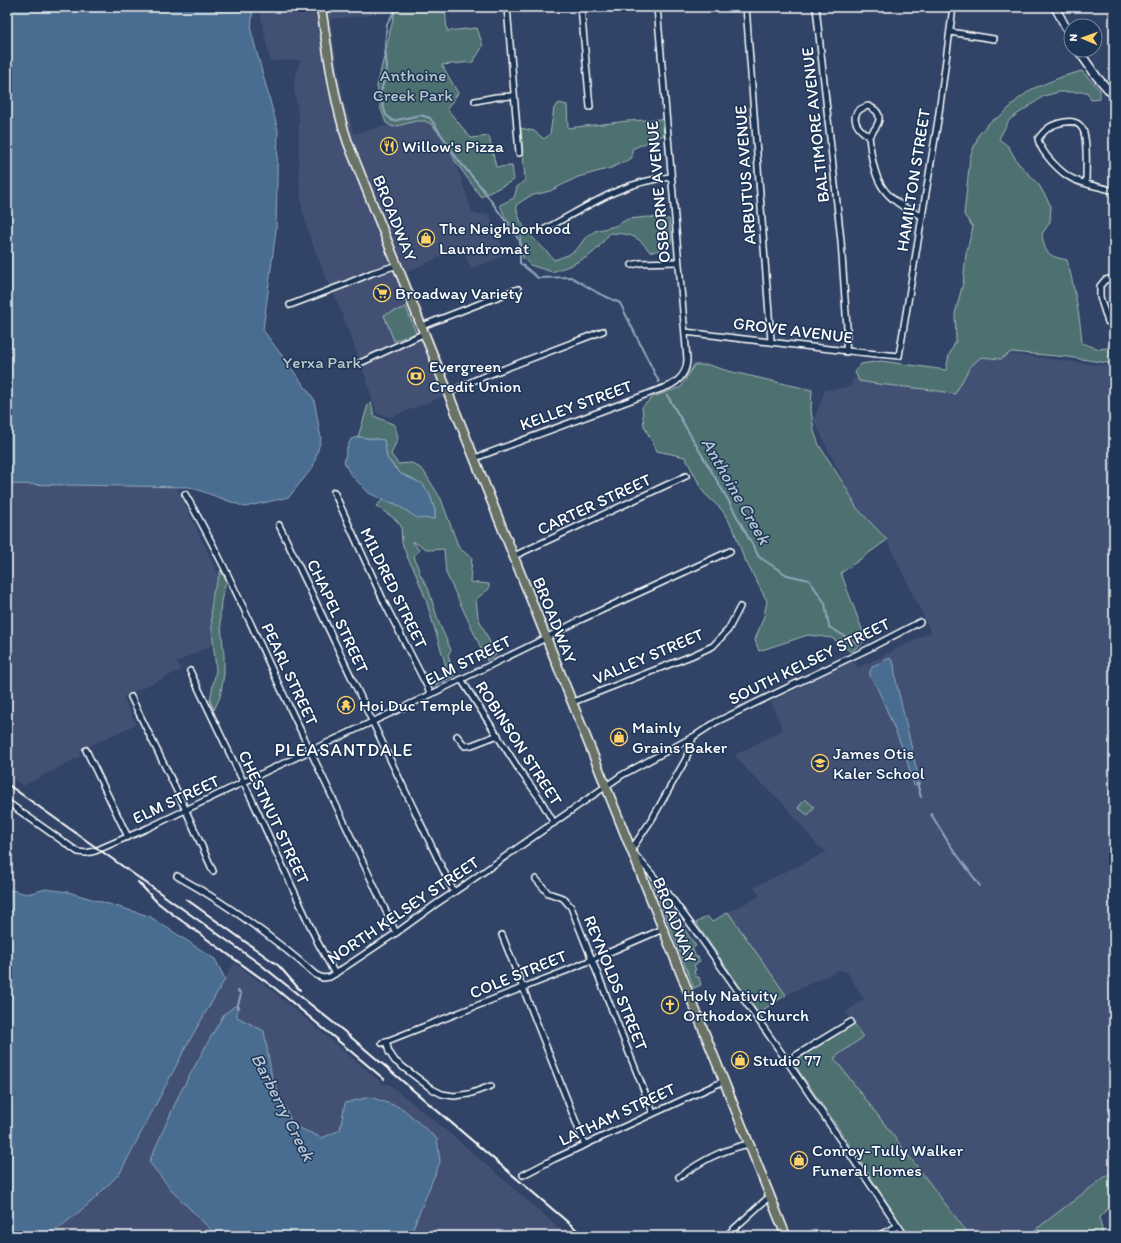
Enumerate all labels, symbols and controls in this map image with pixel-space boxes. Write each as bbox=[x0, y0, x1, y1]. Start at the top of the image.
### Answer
north arrow bbox=[1063, 18, 1103, 58]
text: N bbox=[1067, 34, 1080, 42]
street label: BALTIMORE AVENUE bbox=[797, 46, 833, 204]
park label: Anthoine Creek Park bbox=[373, 65, 453, 105]
street label: ARBUTUS AVENUE bbox=[730, 105, 760, 245]
street label: HAMILTON STREET bbox=[892, 107, 934, 253]
street label: OSBORNE AVENUE bbox=[642, 120, 674, 264]
restaurant icon: Willow's Pizza bbox=[379, 136, 399, 156]
place label: Willow's Pizza bbox=[402, 136, 504, 156]
street label: BROADWAY bbox=[369, 172, 421, 264]
place label: The Neighborhood Laundromat bbox=[439, 218, 571, 258]
shop icon: The Neighborhood Laundromat bbox=[416, 228, 436, 248]
supermarket icon: Broadway Variety bbox=[372, 283, 392, 303]
place label: Broadway Variety bbox=[395, 283, 523, 303]
street label: GROVE AVENUE bbox=[732, 313, 854, 347]
park label: Yerxa Park bbox=[283, 352, 362, 372]
place label: Evergreen Credit Union bbox=[429, 356, 521, 396]
bank icon: Evergreen Credit Union bbox=[406, 366, 426, 386]
street label: KELLEY STREET bbox=[517, 375, 635, 435]
water label: Anthoine Creek bbox=[697, 434, 776, 550]
street label: CARTER STREET bbox=[534, 469, 654, 539]
street label: MILDRED STREET bbox=[356, 524, 432, 652]
street label: CHAPEL STREET bbox=[303, 556, 373, 676]
street label: BROADWAY bbox=[529, 574, 581, 666]
street label: SOUTH KELSEY STREET bbox=[725, 613, 894, 709]
street label: PEARL STREET bbox=[257, 620, 323, 729]
street label: VALLEY STREET bbox=[590, 624, 707, 688]
street label: ELM STREET bbox=[422, 630, 515, 690]
street label: ROBINSON STREET bbox=[471, 677, 567, 809]
temple icon: Hoi Duc Temple bbox=[336, 695, 356, 715]
place label: Hoi Duc Temple bbox=[359, 695, 473, 715]
place label: Mainly Grains Baker bbox=[632, 717, 728, 757]
shop icon: Mainly Grains Baker bbox=[609, 727, 629, 747]
district label: PLEASANTDALE bbox=[274, 739, 414, 761]
place label: James Otis Kaler School bbox=[833, 743, 925, 783]
street label: CHESTNUT STREET bbox=[234, 747, 314, 887]
school or university icon: James Otis Kaler School bbox=[810, 753, 830, 773]
street label: ELM STREET bbox=[129, 770, 223, 828]
street label: NORTH KELSEY STREET bbox=[323, 851, 483, 968]
street label: BROADWAY bbox=[649, 874, 701, 966]
street label: REYNOLDS STREET bbox=[580, 913, 652, 1054]
street label: COLE STREET bbox=[466, 945, 570, 1003]
place label: Holy Nativity Orthodox Church bbox=[683, 985, 809, 1025]
church icon: Holy Nativity Orthodox Church bbox=[660, 995, 680, 1015]
water label: Barberry Creek bbox=[246, 1049, 320, 1166]
shop icon: Studio 77 bbox=[730, 1050, 750, 1070]
place label: Studio 77 bbox=[753, 1050, 822, 1070]
street label: LATHAM STREET bbox=[555, 1078, 679, 1150]
place label: Conroy-Tully Walker Funeral Homes bbox=[812, 1140, 964, 1180]
shop icon: Conroy-Tully Walker Funeral Homes bbox=[789, 1150, 809, 1170]

